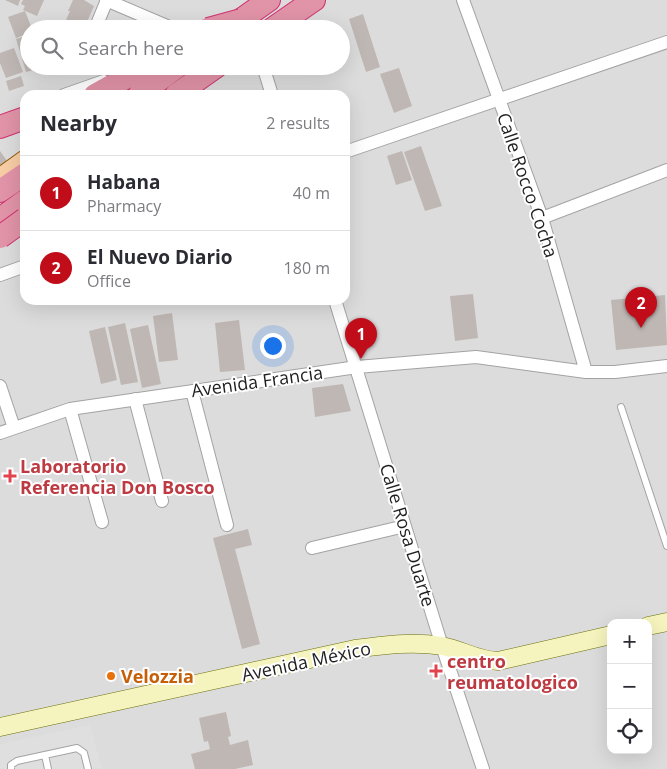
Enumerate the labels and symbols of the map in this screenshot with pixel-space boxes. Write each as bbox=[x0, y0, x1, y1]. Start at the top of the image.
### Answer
street label: Calle Rocco Cocha bbox=[492, 109, 564, 261]
pin: 2 bbox=[625, 287, 657, 328]
pin: 1 bbox=[345, 318, 377, 359]
your location bbox=[260, 333, 286, 359]
street label: Avenida Francia bbox=[190, 360, 324, 402]
place label: Laboratorio Referencia Don Bosco bbox=[20, 454, 215, 499]
street label: Calle Rosa Duarte bbox=[375, 461, 441, 609]
marker: Laboratorio Referencia Don Bosco bbox=[4, 470, 16, 482]
street label: Avenida México bbox=[239, 636, 373, 686]
place label: centro reumatologico bbox=[447, 649, 578, 694]
place label: Velozzia bbox=[121, 664, 194, 688]
marker: centro reumatologico bbox=[429, 664, 443, 678]
marker: Velozzia bbox=[105, 670, 117, 682]

